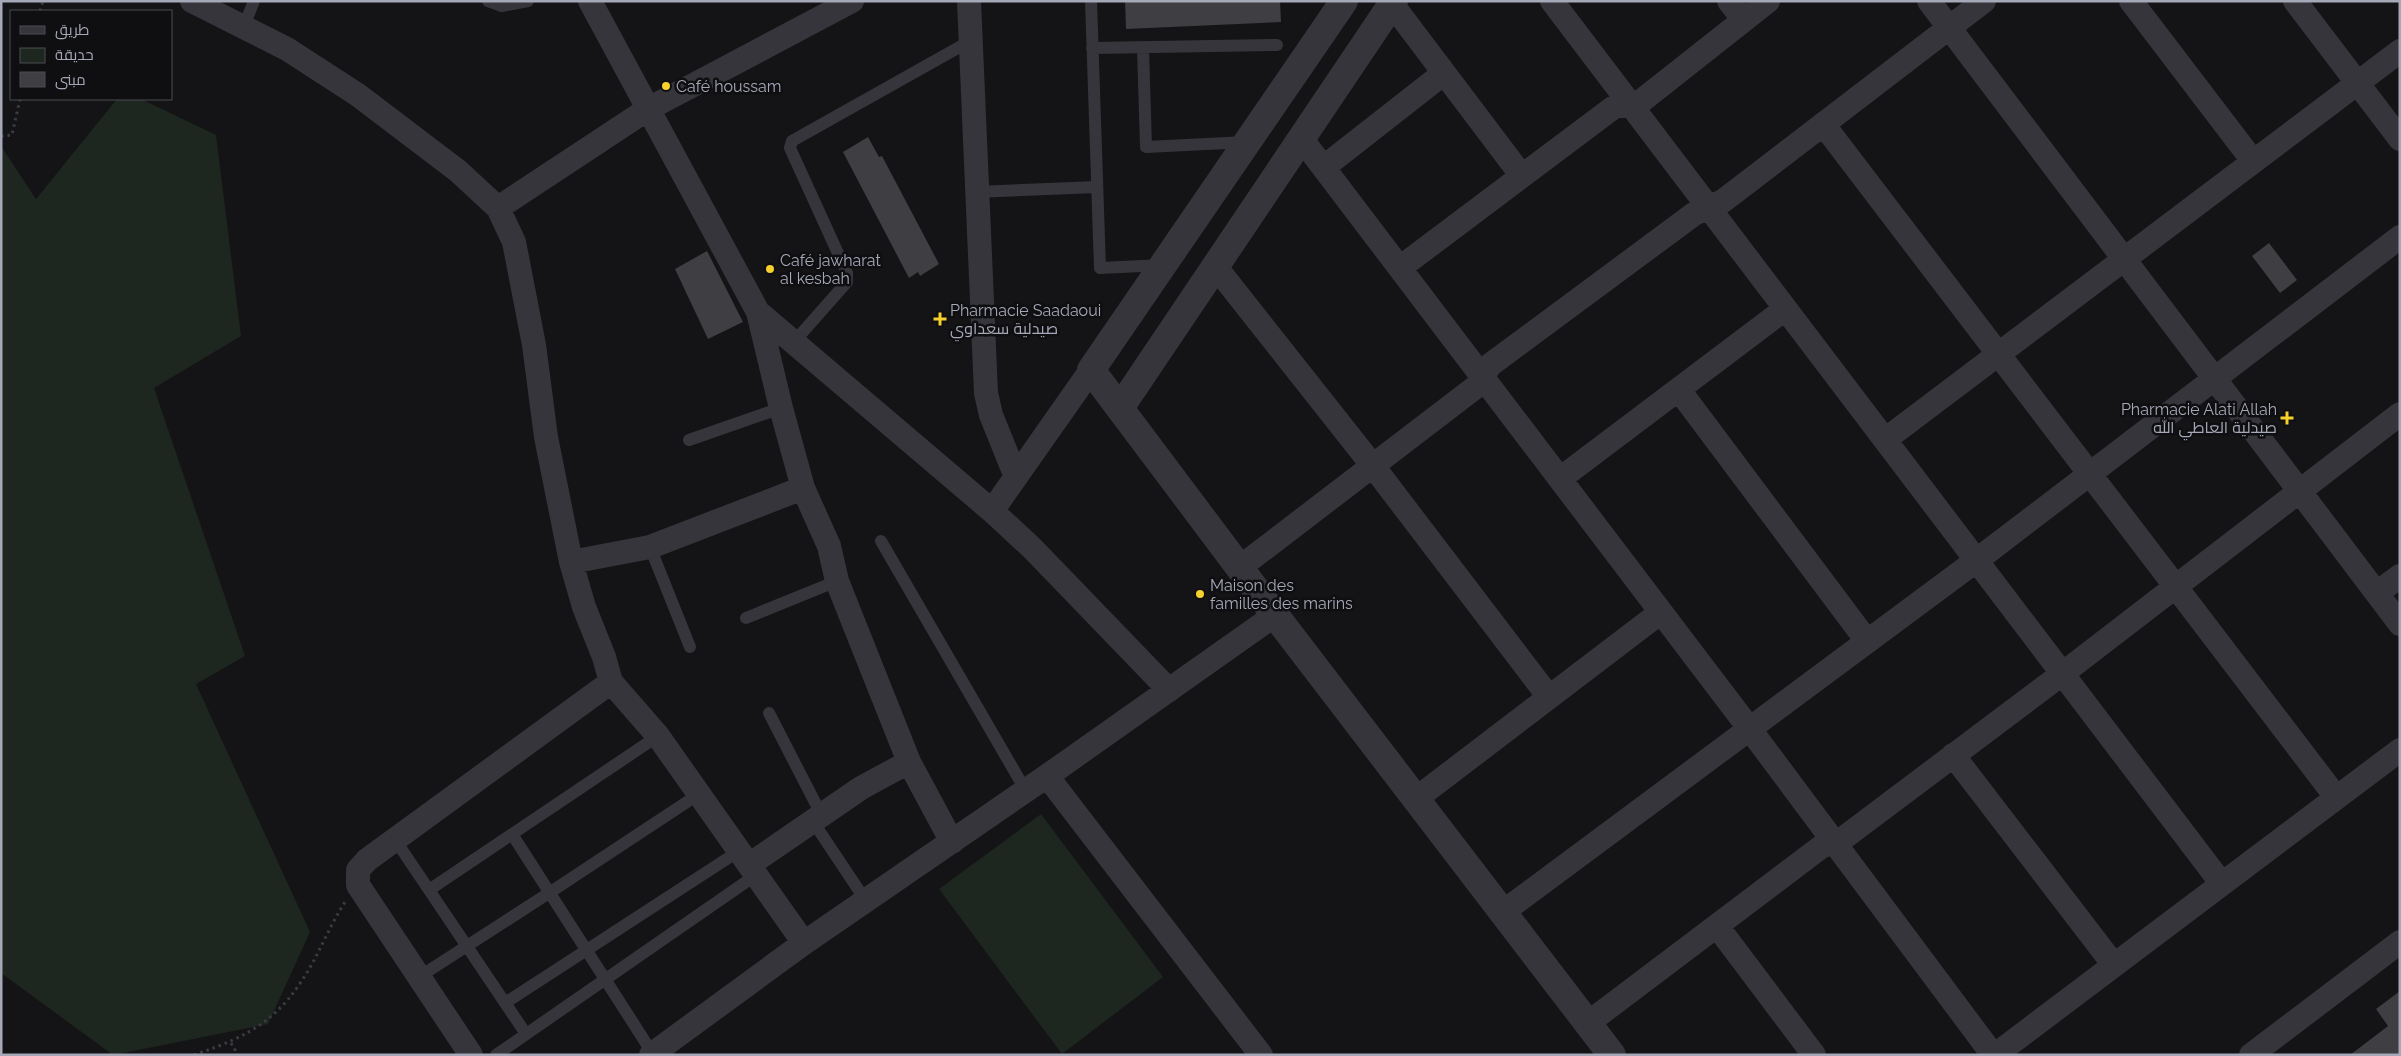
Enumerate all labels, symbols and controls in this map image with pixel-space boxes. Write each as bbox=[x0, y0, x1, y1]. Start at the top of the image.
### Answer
legend bbox=[10, 10, 172, 100]
text: طريق bbox=[55, 21, 89, 40]
text: حديقة bbox=[55, 46, 94, 64]
text: مبنى bbox=[55, 71, 86, 90]
place label: Café houssam bbox=[676, 77, 781, 96]
marker: Café houssam bbox=[660, 80, 672, 92]
place label: Café jawharat al kesbah bbox=[780, 251, 881, 288]
marker: Café jawharat al kesbah bbox=[764, 263, 776, 275]
place label: Pharmacie Saadaoui صيدلية سعداوي bbox=[950, 301, 1101, 342]
marker: Pharmacie Saadaoui صيدلية سعداوي bbox=[934, 313, 946, 325]
place label: Pharmacie Alati Allah صيدلية العاطي الله bbox=[2121, 400, 2277, 441]
marker: Pharmacie Alati Allah صيدلية العاطي الله bbox=[2281, 412, 2293, 424]
place label: Maison des familles des marins bbox=[1210, 576, 1353, 613]
marker: Maison des familles des marins bbox=[1194, 588, 1206, 600]

